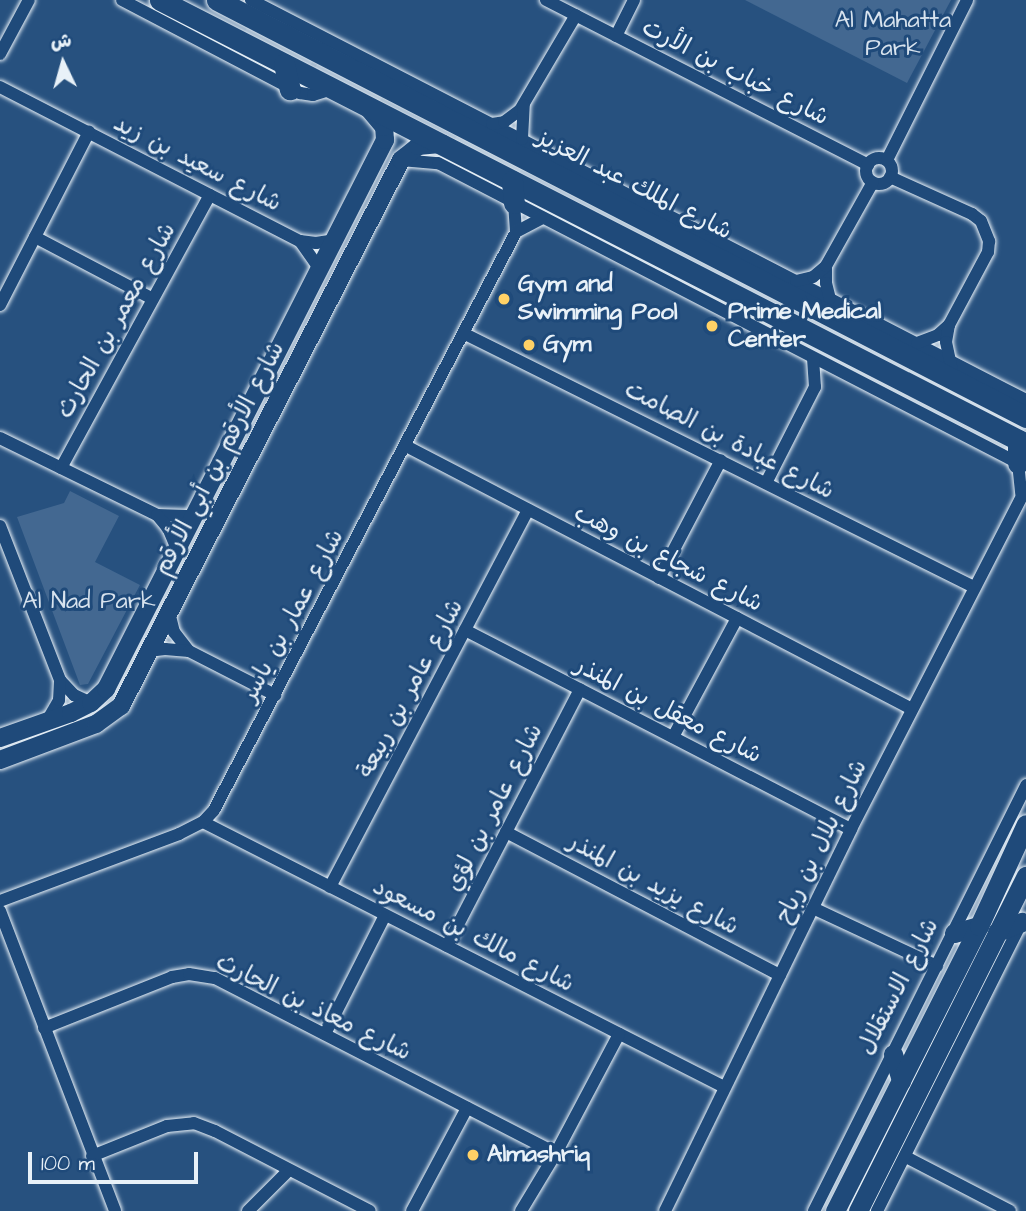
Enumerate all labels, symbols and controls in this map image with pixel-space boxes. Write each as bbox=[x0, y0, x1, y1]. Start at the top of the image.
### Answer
park label: Al Mahatta Park bbox=[835, 7, 951, 63]
street label: شارع خباب بن الأرت bbox=[637, 14, 833, 132]
text: ش bbox=[50, 27, 73, 56]
north arrow bbox=[28, 28, 98, 98]
street label: شارع سعيد بن زيد bbox=[108, 109, 286, 219]
street label: شارع الملك عبد العزيز bbox=[532, 123, 736, 247]
street label: شارع معمر بن الحارث bbox=[51, 218, 183, 424]
place label: Gym and Swimming Pool bbox=[518, 271, 678, 327]
marker: Gym and Swimming Pool bbox=[496, 291, 512, 307]
place label: Prime Medical Center bbox=[728, 298, 881, 354]
marker: Prime Medical Center bbox=[702, 316, 722, 336]
place label: Gym bbox=[543, 331, 591, 359]
street label: شارع الأرقم بن أبي الأرقم bbox=[148, 337, 292, 581]
marker: Gym bbox=[521, 337, 537, 353]
street label: شارع عبادة بن الصامت bbox=[619, 376, 839, 506]
street label: شارع شجاع بن وهب bbox=[569, 499, 767, 619]
street label: شارع عمار بن ياسر bbox=[235, 525, 351, 707]
park label: Al Nad Park bbox=[22, 588, 156, 616]
street label: شارع عامر بن ربيعة bbox=[352, 595, 470, 783]
street label: شارع معقل بن المنذر bbox=[570, 651, 766, 771]
street label: شارع عامر بن لؤي bbox=[440, 719, 550, 897]
street label: شارع بلال بن رباح bbox=[770, 755, 874, 929]
street label: شارع يزيد بن المنذر bbox=[563, 828, 743, 942]
street label: شارع مالك بن مسعود bbox=[368, 873, 578, 999]
street label: شارع الاستقلال bbox=[852, 914, 946, 1060]
street label: شارع معاذ بن الحارث bbox=[211, 948, 415, 1068]
scale bar bbox=[32, 1138, 201, 1182]
place label: Almashriq bbox=[487, 1141, 590, 1169]
marker: Almashriq bbox=[465, 1147, 481, 1163]
text: 100 m bbox=[41, 1149, 95, 1178]

